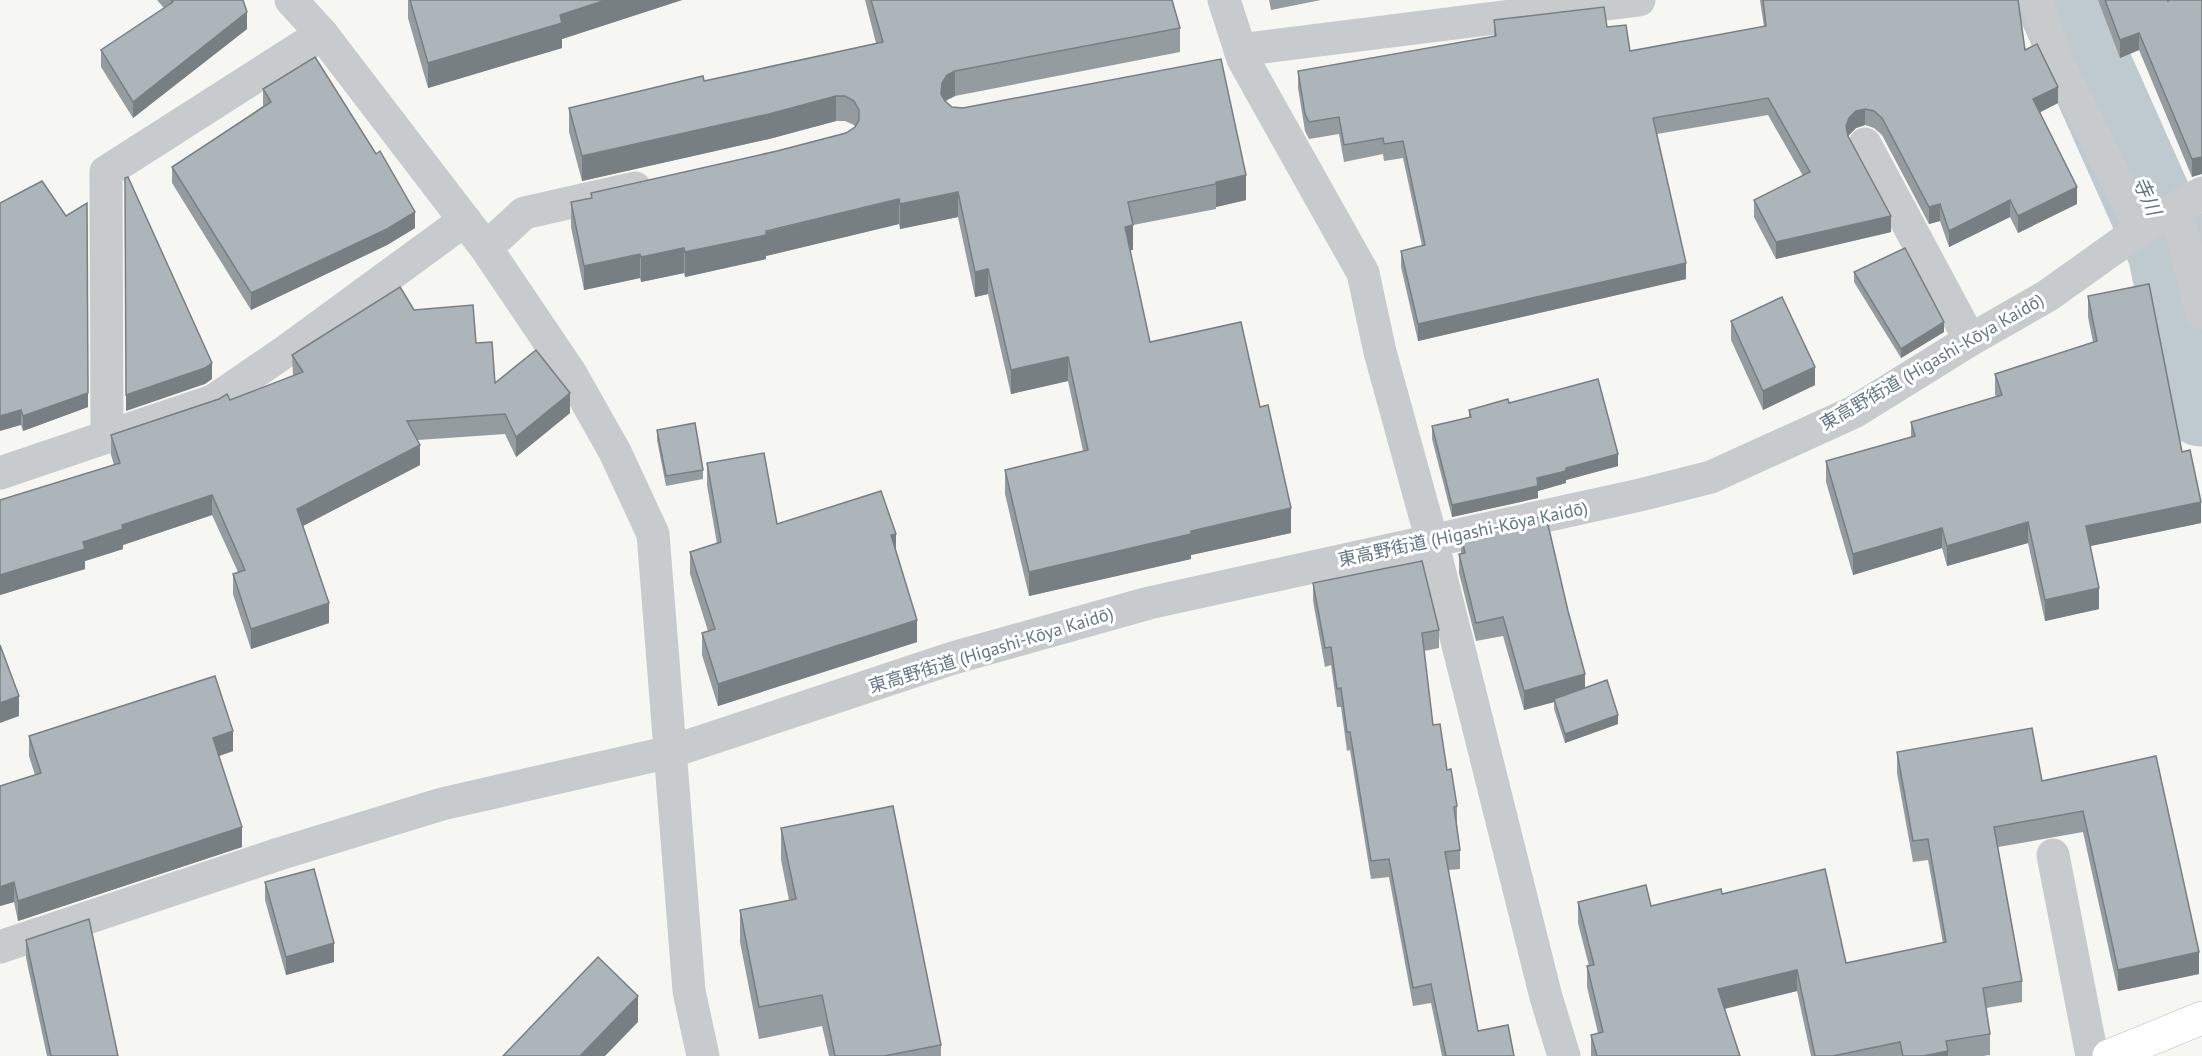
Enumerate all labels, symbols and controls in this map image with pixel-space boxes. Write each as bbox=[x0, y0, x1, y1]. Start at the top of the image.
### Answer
water label: 寺川 bbox=[2127, 172, 2168, 221]
street label: 東高野街道 (Higashi-Kōya Kaidō) bbox=[1816, 288, 2048, 435]
street label: 東高野街道 (Higashi-Kōya Kaidō) bbox=[1336, 496, 1590, 571]
street label: 東高野街道 (Higashi-Kōya Kaidō) bbox=[866, 601, 1116, 698]

